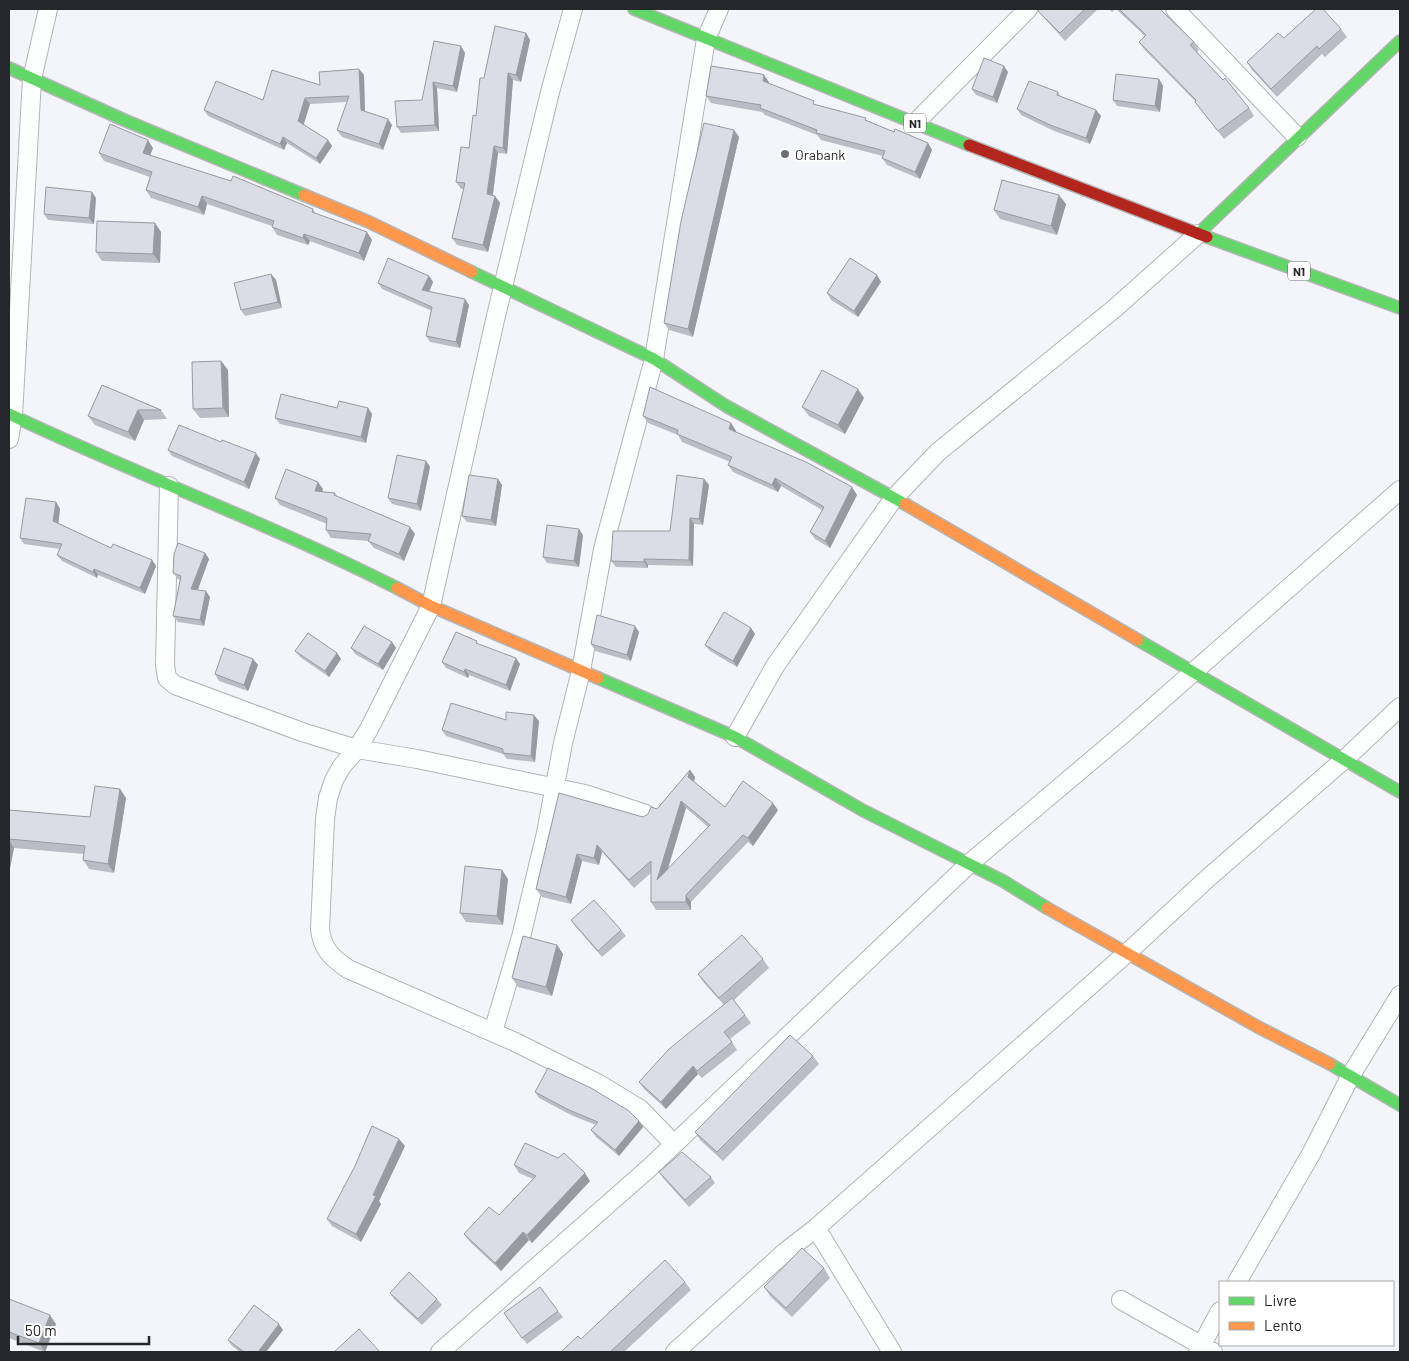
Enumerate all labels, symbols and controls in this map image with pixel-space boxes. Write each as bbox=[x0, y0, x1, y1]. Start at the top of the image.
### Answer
road number: N1 bbox=[904, 114, 926, 132]
place label: Orabank bbox=[795, 146, 845, 163]
marker: Orabank bbox=[779, 148, 791, 160]
road number: N1 bbox=[1288, 262, 1310, 280]
legend bbox=[1219, 1281, 1394, 1346]
text: Livre bbox=[1264, 1291, 1297, 1309]
scale bar bbox=[18, 1314, 149, 1346]
text: Lento bbox=[1264, 1316, 1302, 1334]
text: 50 m bbox=[25, 1321, 57, 1339]

